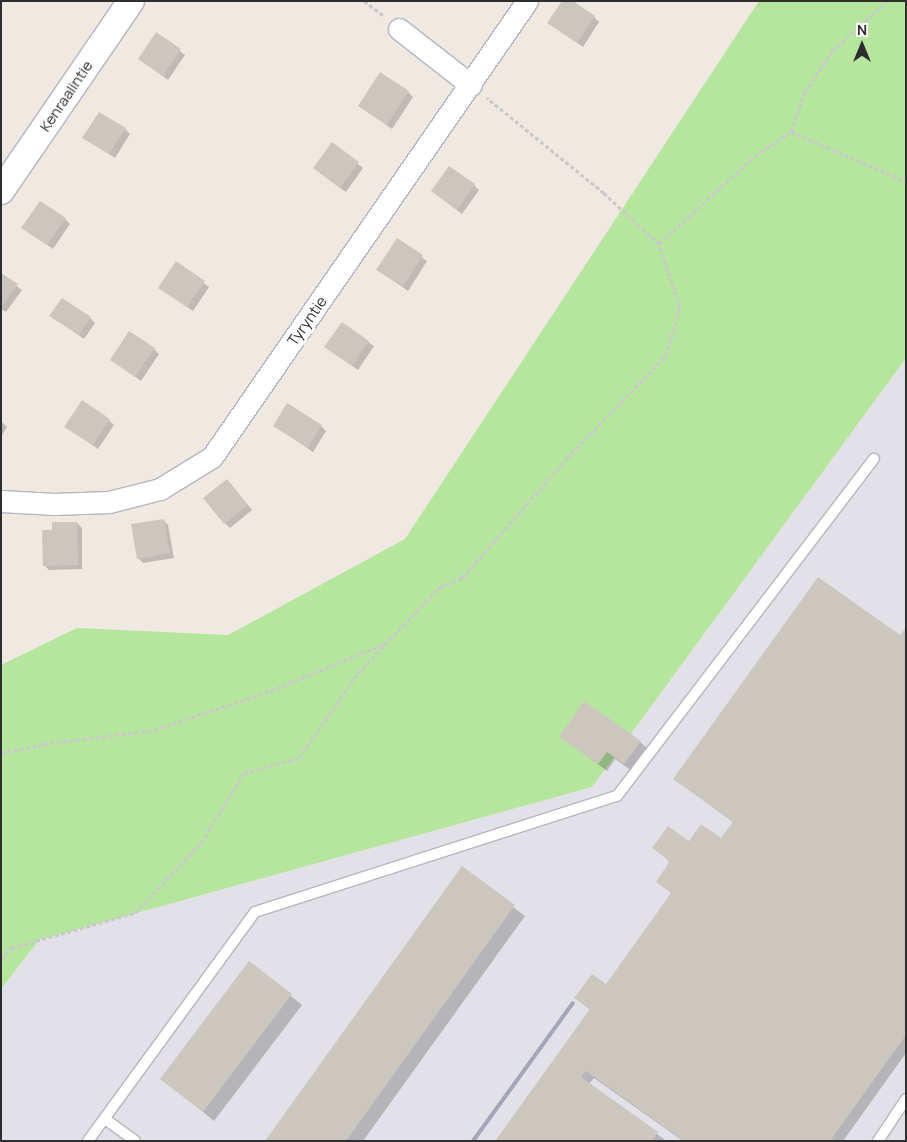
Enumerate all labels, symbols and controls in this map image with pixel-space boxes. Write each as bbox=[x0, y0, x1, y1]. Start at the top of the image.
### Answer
north arrow bbox=[837, 20, 887, 70]
text: N bbox=[857, 20, 867, 39]
street label: Kenraalintie bbox=[36, 57, 96, 135]
street label: Tyryntie bbox=[284, 293, 330, 349]

